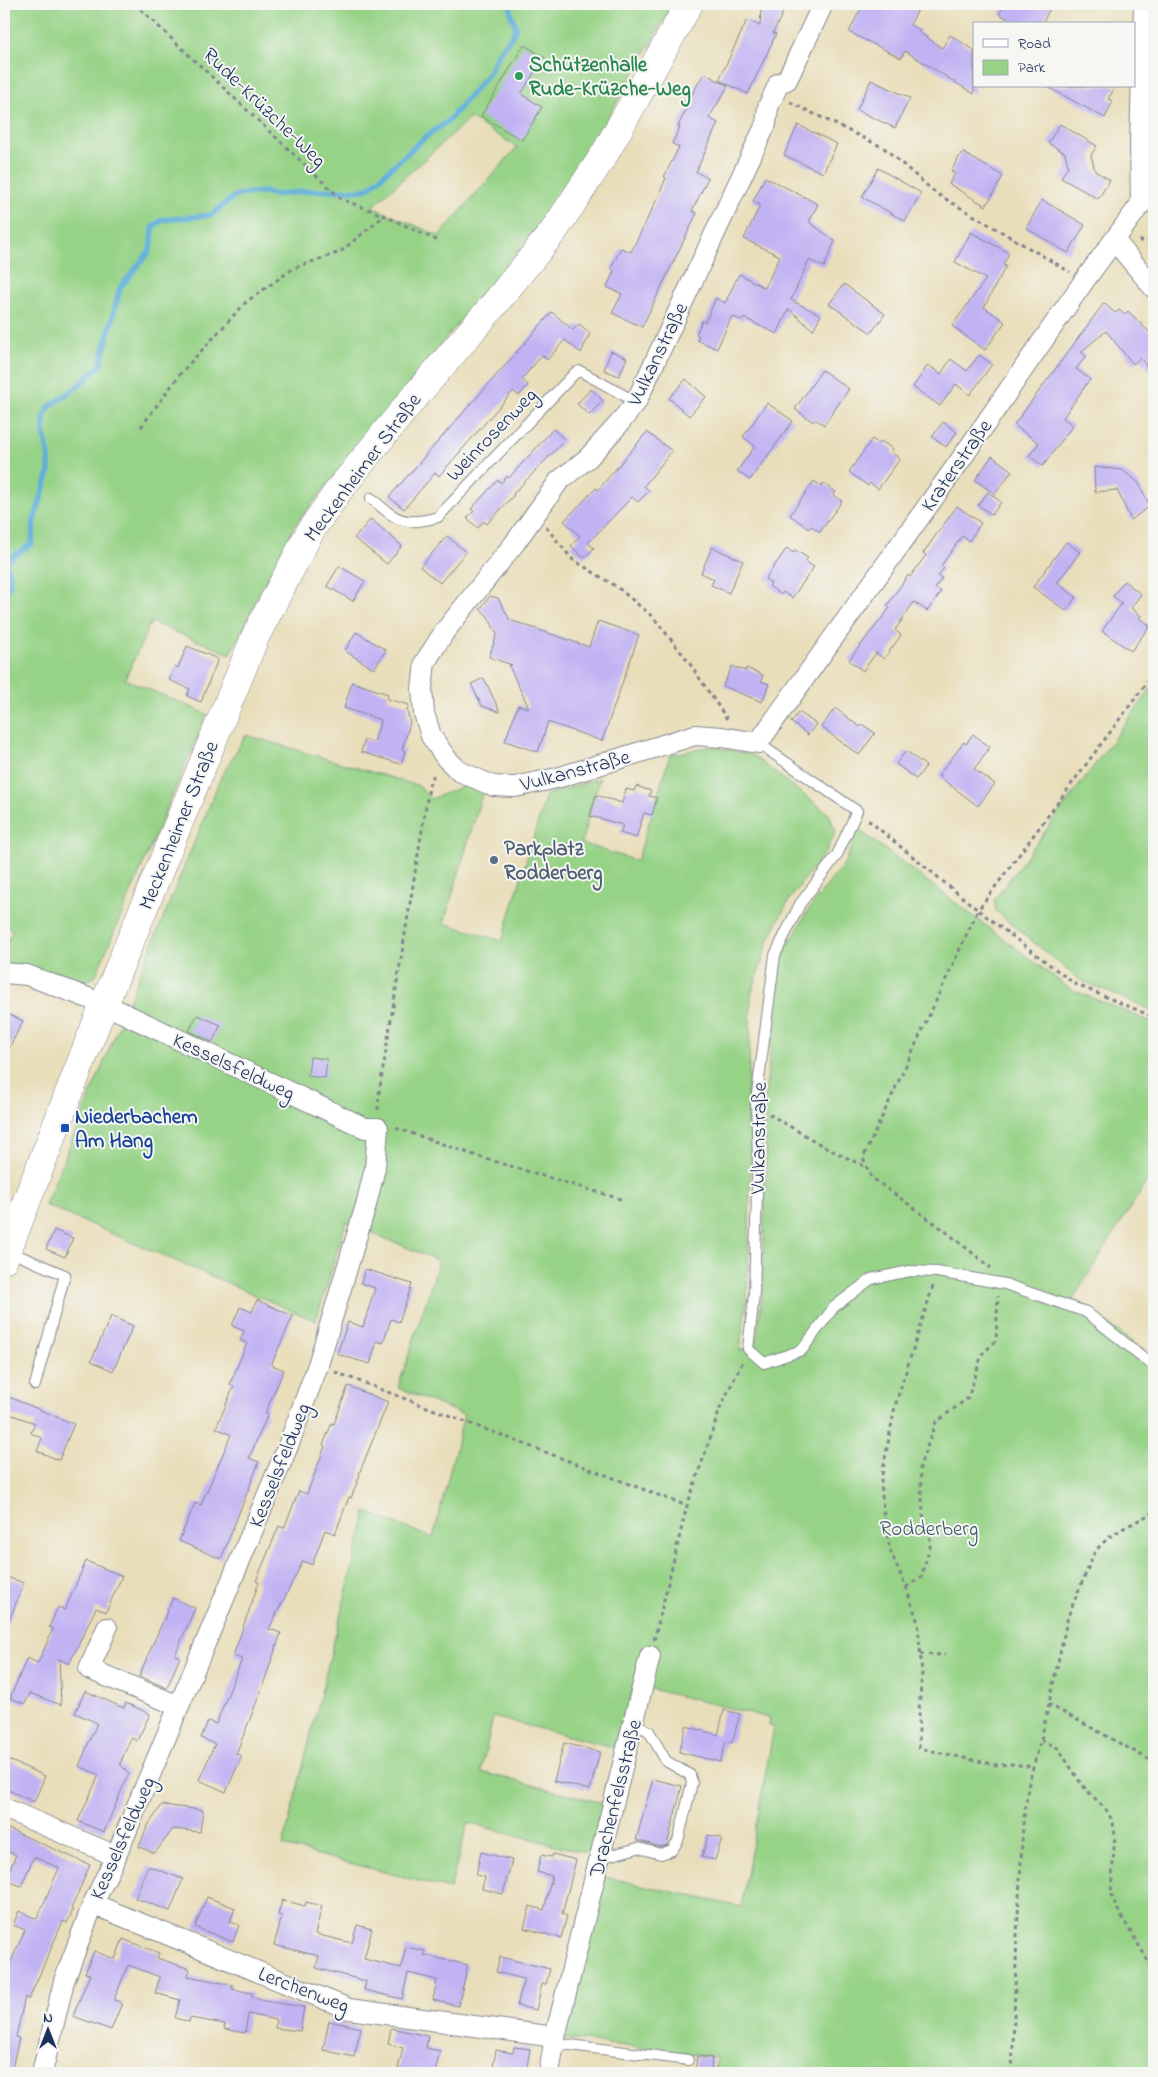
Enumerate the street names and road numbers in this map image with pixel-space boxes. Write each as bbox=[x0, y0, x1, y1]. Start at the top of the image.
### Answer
street label: Rude-Krüzche-Weg bbox=[194, 41, 332, 177]
street label: Vulkanstraße bbox=[620, 297, 697, 413]
street label: Weinrosenweg bbox=[440, 382, 546, 490]
street label: Meckenheimer Straße bbox=[298, 387, 430, 549]
street label: Kraterstraße bbox=[915, 413, 1001, 519]
street label: Meckenheimer Straße bbox=[132, 736, 228, 915]
street label: Vulkanstraße bbox=[516, 743, 634, 801]
street label: Kesselsfeldweg bbox=[166, 1026, 299, 1111]
street label: Vulkanstraße bbox=[744, 1081, 776, 1195]
street label: Kesselsfeldweg bbox=[242, 1399, 321, 1533]
street label: Drachenfelsstraße bbox=[583, 1716, 651, 1882]
street label: Kesselsfeldweg bbox=[83, 1773, 166, 1906]
street label: Lerchenweg bbox=[253, 1960, 353, 2024]

